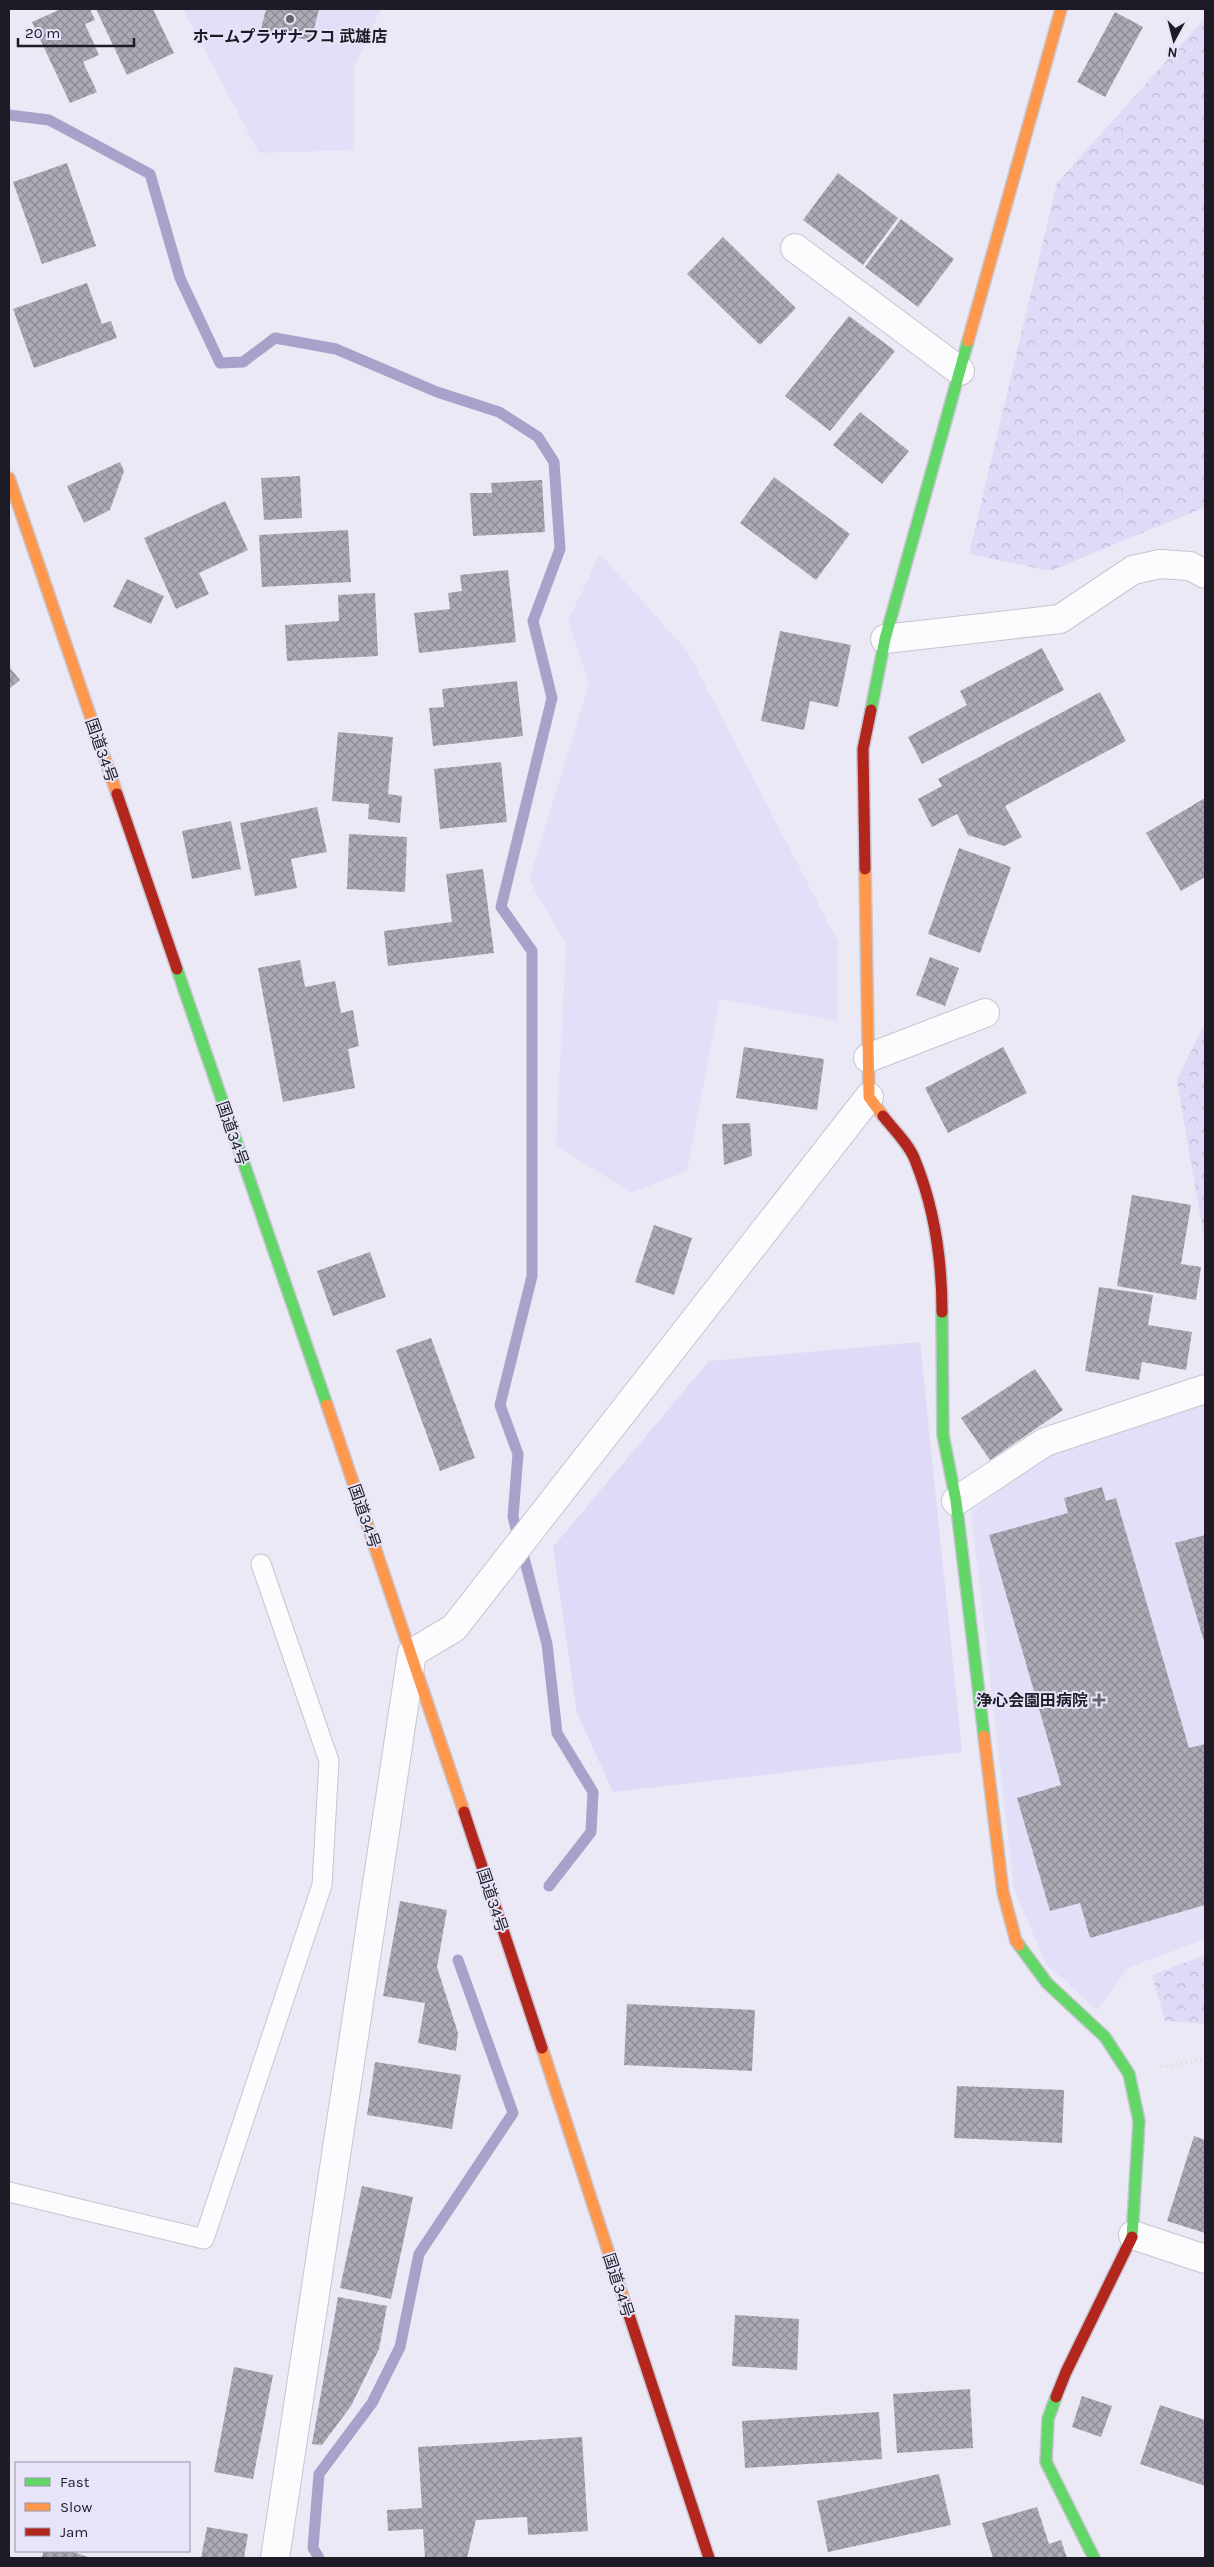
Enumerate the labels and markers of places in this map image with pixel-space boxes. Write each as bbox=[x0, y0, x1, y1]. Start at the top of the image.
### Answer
marker: ホームプラザナフコ 武雄店 bbox=[284, 13, 296, 25]
place label: ホームプラザナフコ 武雄店 bbox=[193, 27, 387, 46]
place label: 浄心会園田病院 bbox=[976, 1691, 1088, 1710]
marker: 浄心会園田病院 bbox=[1092, 1693, 1106, 1707]

